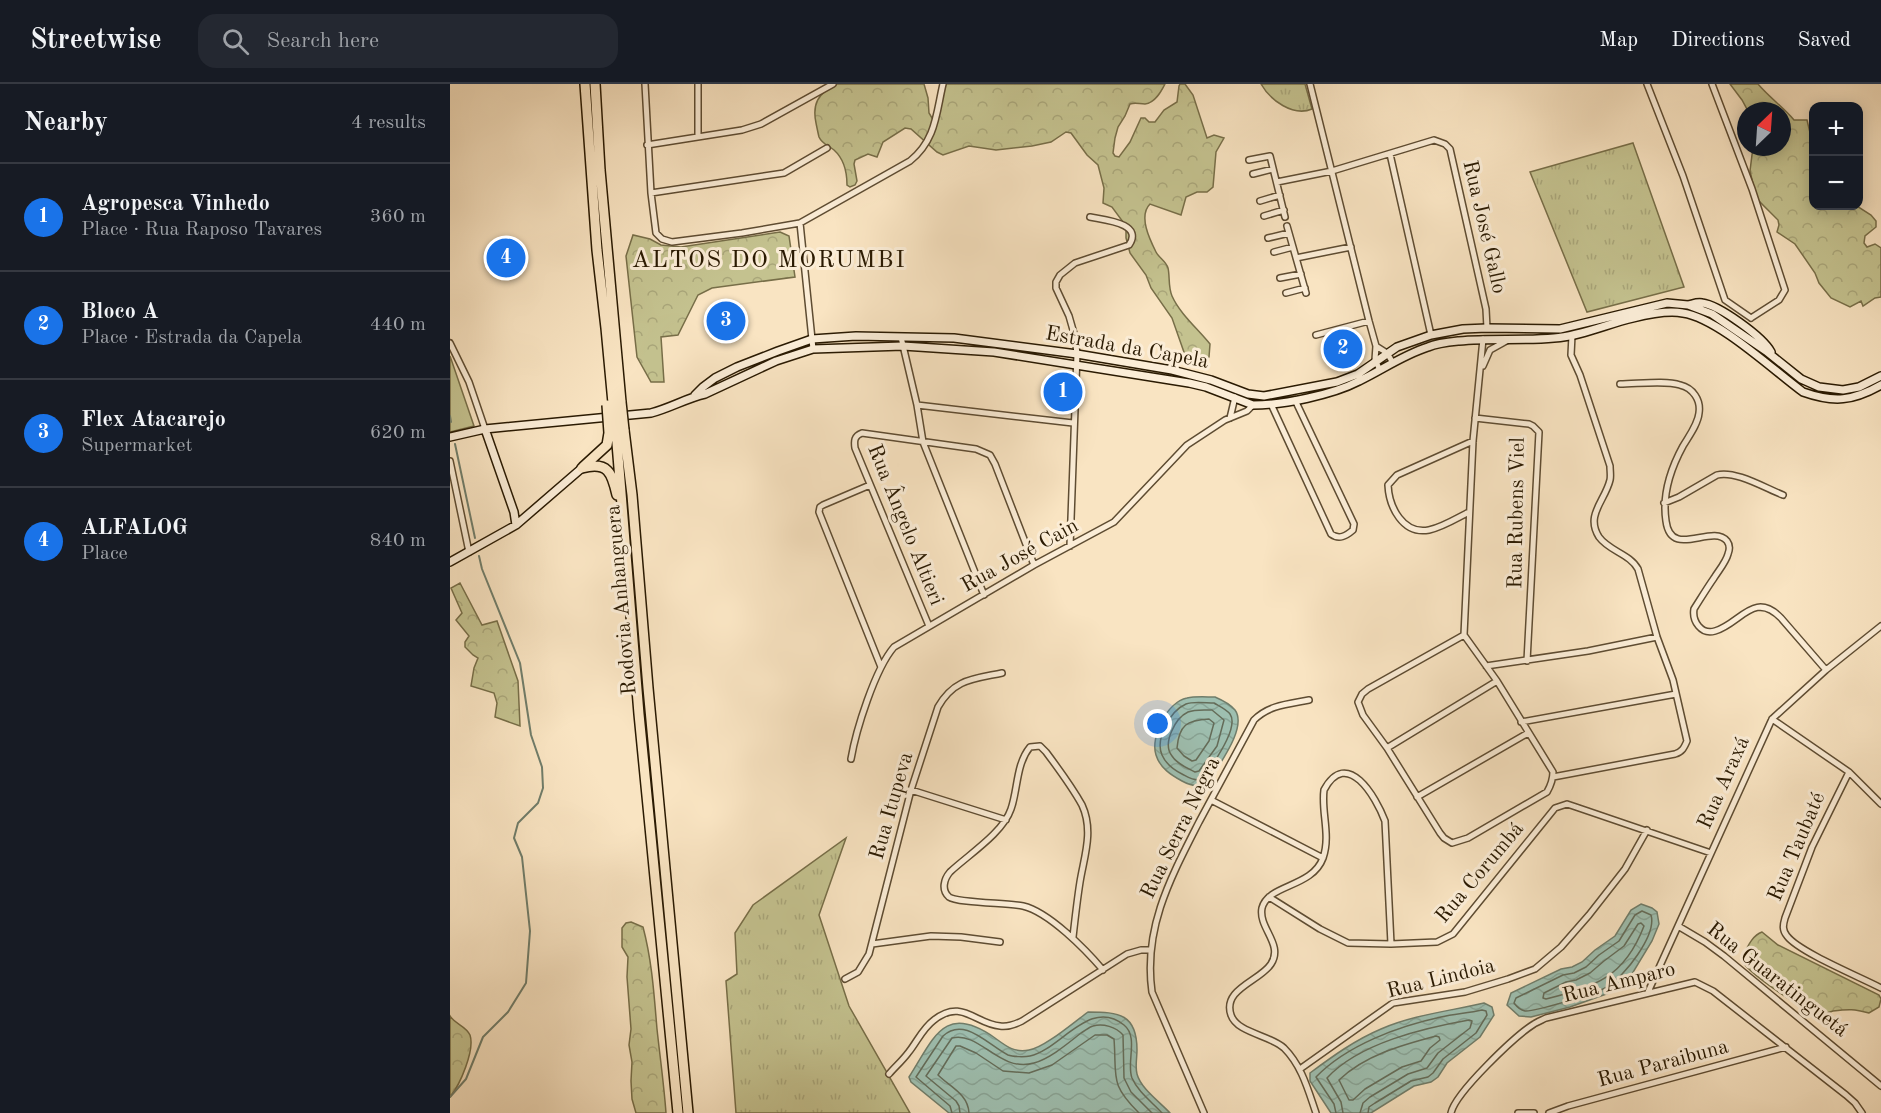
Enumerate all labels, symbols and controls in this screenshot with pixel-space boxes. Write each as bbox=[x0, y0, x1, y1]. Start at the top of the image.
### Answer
search box bbox=[198, 14, 618, 68]
icon: search bbox=[219, 25, 252, 58]
text: Streetwise bbox=[30, 27, 162, 55]
text: Search here bbox=[267, 30, 379, 52]
text: Map bbox=[1599, 30, 1638, 51]
text: Directions bbox=[1671, 30, 1765, 51]
text: Saved bbox=[1798, 30, 1851, 51]
north arrow bbox=[1737, 102, 1791, 156]
map controls bbox=[1809, 102, 1863, 210]
button: + bbox=[1809, 102, 1863, 156]
text: Nearby bbox=[24, 110, 108, 136]
text: 4 results bbox=[351, 113, 426, 133]
button: − bbox=[1809, 156, 1863, 210]
street label: Rua José Gallo bbox=[1458, 158, 1510, 296]
text: Agropesca Vinhedo bbox=[81, 193, 270, 215]
text: 1 bbox=[38, 207, 49, 227]
text: 360 m bbox=[370, 207, 426, 227]
text: Place · Rua Raposo Tavares bbox=[81, 220, 322, 240]
pin: 4 bbox=[486, 236, 526, 280]
district label: ALTOS DO MORUMBI bbox=[632, 249, 906, 273]
pin: 3 bbox=[706, 298, 746, 344]
text: Bloco A bbox=[81, 301, 159, 323]
text: 2 bbox=[38, 315, 49, 335]
text: 440 m bbox=[370, 315, 426, 335]
street label: Estrada da Capela bbox=[1044, 323, 1210, 373]
pin: 2 bbox=[1324, 326, 1362, 372]
text: Place · Estrada da Capela bbox=[81, 328, 302, 348]
pin: 1 bbox=[1044, 370, 1082, 414]
text: Flex Atacarejo bbox=[81, 409, 226, 431]
text: 3 bbox=[38, 423, 49, 443]
text: 620 m bbox=[370, 423, 426, 443]
text: Supermarket bbox=[81, 436, 192, 456]
street label: Rua Rubens Viel bbox=[1505, 437, 1529, 589]
street label: Rua Ângelo Altieri bbox=[863, 440, 951, 608]
street label: Rodovia Anhanguera bbox=[603, 504, 641, 696]
street label: Rua José Cain bbox=[958, 515, 1082, 597]
text: ALFALOG bbox=[81, 517, 188, 539]
text: 4 bbox=[38, 531, 49, 551]
text: 840 m bbox=[370, 531, 426, 551]
text: Place bbox=[81, 544, 128, 564]
your location bbox=[1143, 709, 1172, 738]
street label: Rua Araxá bbox=[1694, 734, 1754, 832]
street label: Rua Itupeva bbox=[867, 750, 917, 862]
street label: Rua Serra Negra bbox=[1138, 754, 1224, 902]
street label: Rua Taubaté bbox=[1765, 789, 1829, 905]
street label: Rua Corumbá bbox=[1432, 819, 1528, 927]
street label: Rua Guaratinguetá bbox=[1703, 919, 1851, 1041]
street label: Rua Lindoia bbox=[1385, 955, 1497, 1003]
street label: Rua Amparo bbox=[1560, 959, 1678, 1007]
street label: Rua Paraibuna bbox=[1595, 1036, 1731, 1092]

